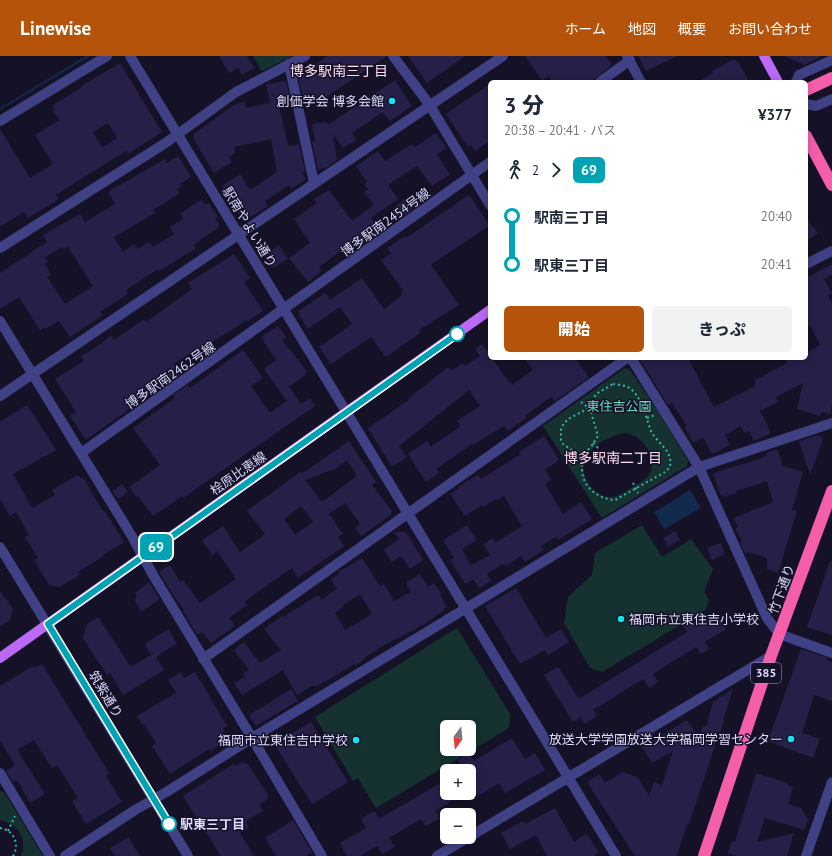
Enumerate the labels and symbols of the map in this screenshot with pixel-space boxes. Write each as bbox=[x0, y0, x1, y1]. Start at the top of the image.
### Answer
district label: 博多駅南三丁目 bbox=[290, 62, 388, 80]
place label: 創価学会 博多会館 bbox=[277, 93, 384, 110]
marker: 創価学会 博多会館 bbox=[387, 96, 397, 106]
street label: 駅南やよい通り bbox=[219, 184, 280, 271]
street label: 博多駅南2454号線 bbox=[337, 184, 433, 261]
unlabelled marker bbox=[449, 326, 465, 342]
street label: 博多駅南2462号線 bbox=[122, 338, 219, 413]
park label: 東住吉公園 bbox=[586, 398, 652, 415]
street label: 桧原比恵線 bbox=[207, 448, 270, 499]
district label: 博多駅南二丁目 bbox=[564, 449, 662, 467]
line badge: 69 bbox=[138, 534, 174, 560]
street label: 竹下通り bbox=[765, 562, 798, 617]
place label: 福岡市立東住吉小学校 bbox=[629, 611, 759, 628]
marker: 福岡市立東住吉小学校 bbox=[616, 614, 626, 624]
road number: 385 bbox=[751, 663, 781, 683]
street label: 筑紫通り bbox=[85, 668, 126, 721]
north arrow bbox=[440, 720, 476, 756]
place label: 放送大学学園放送大学福岡学習センター bbox=[549, 731, 783, 748]
place label: 福岡市立東住吉中学校 bbox=[218, 732, 348, 749]
marker: 放送大学学園放送大学福岡学習センター bbox=[786, 734, 796, 744]
marker: 福岡市立東住吉中学校 bbox=[351, 735, 361, 745]
marker: 駅東三丁目 bbox=[161, 816, 177, 832]
place label: 駅東三丁目 bbox=[180, 816, 245, 833]

